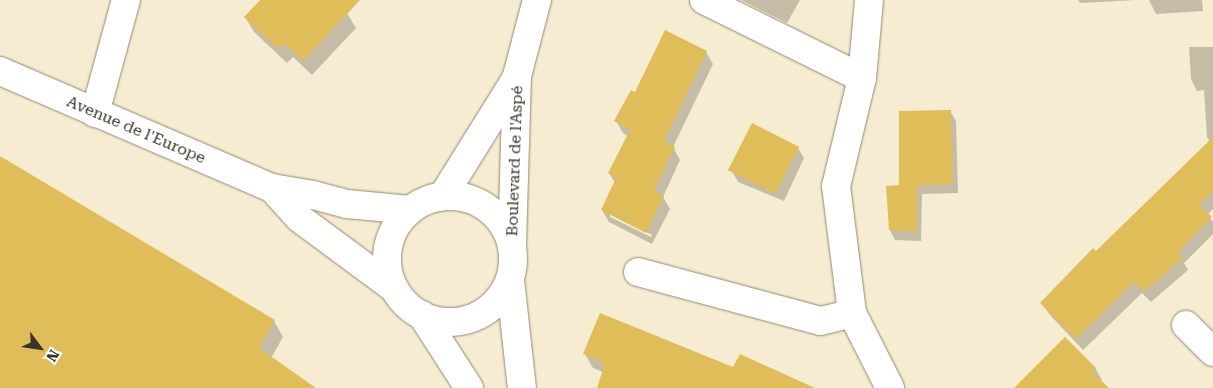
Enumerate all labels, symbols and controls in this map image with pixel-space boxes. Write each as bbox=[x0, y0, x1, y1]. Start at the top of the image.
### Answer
street label: Boulevard de l'Aspé bbox=[503, 85, 527, 237]
street label: Avenue de l'Europe bbox=[64, 92, 208, 168]
north arrow bbox=[15, 323, 65, 373]
text: N bbox=[43, 347, 62, 364]

